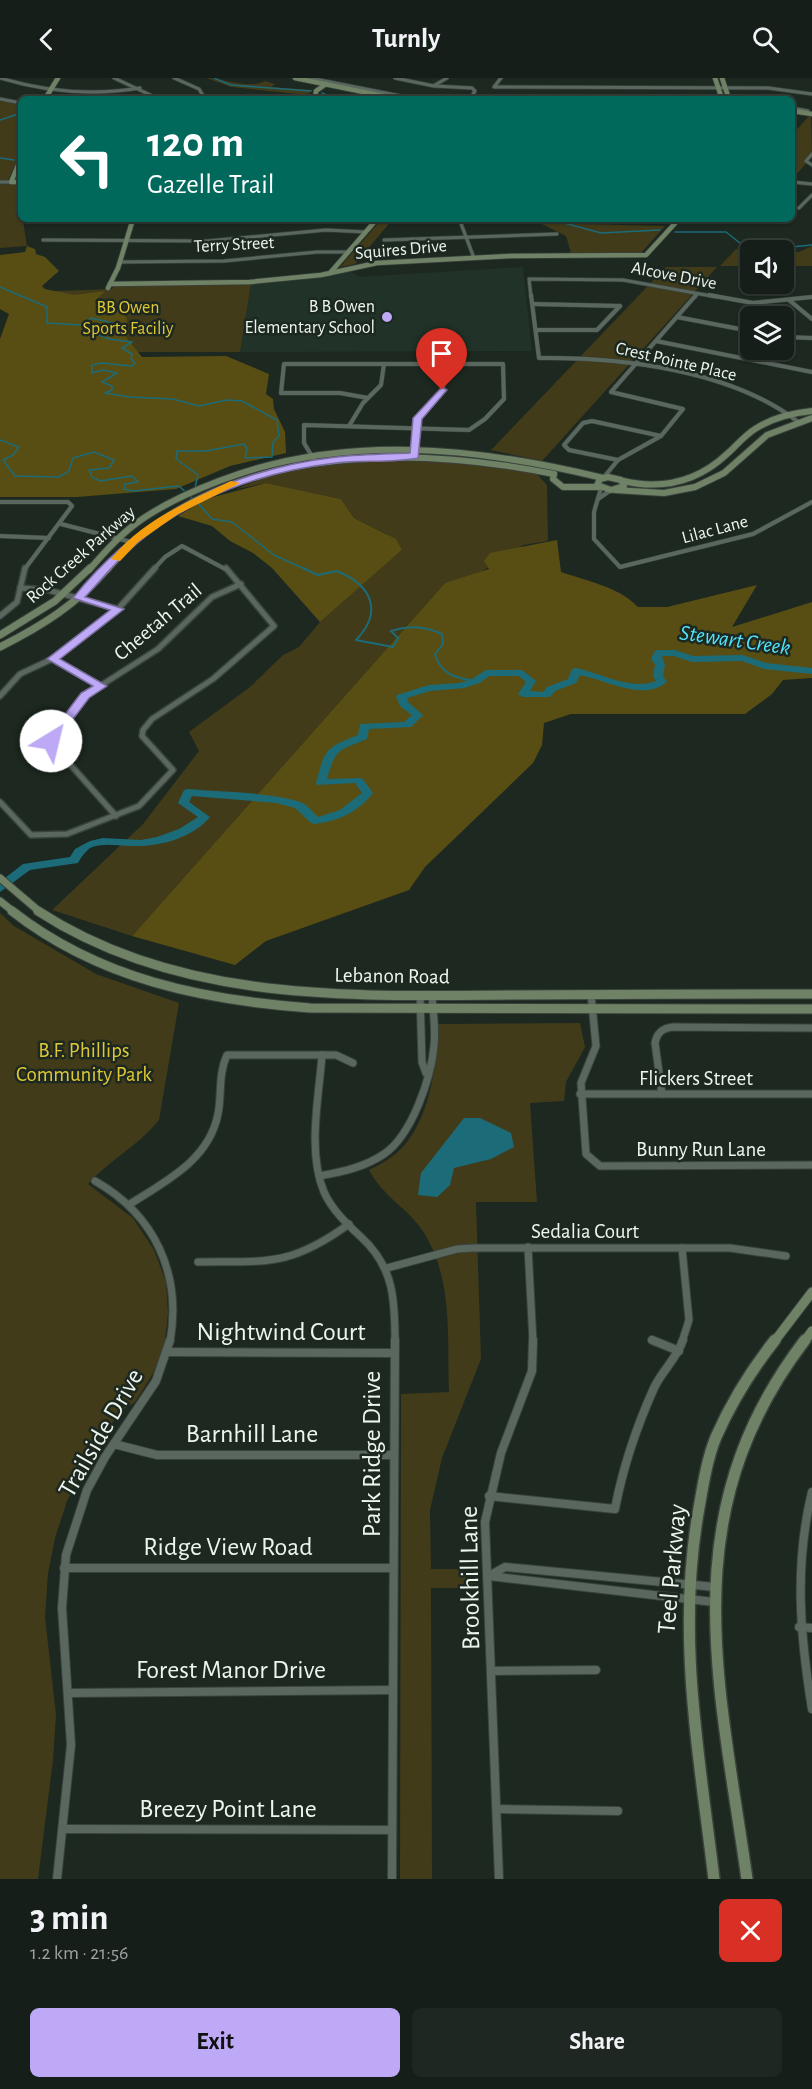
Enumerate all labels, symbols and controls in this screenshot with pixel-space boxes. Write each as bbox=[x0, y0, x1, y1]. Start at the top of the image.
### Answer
icon: back bbox=[30, 23, 63, 56]
icon: search bbox=[749, 23, 782, 56]
text: Turnly bbox=[372, 25, 440, 52]
icon: left bbox=[48, 120, 126, 198]
text: 120 m bbox=[147, 122, 244, 164]
text: Gazelle Trail bbox=[147, 171, 274, 198]
street label: Terry Street bbox=[193, 234, 275, 256]
street label: Squires Drive bbox=[354, 237, 448, 263]
map controls bbox=[740, 240, 794, 360]
button: sound bbox=[740, 240, 794, 294]
street label: Alcove Drive bbox=[630, 259, 718, 293]
place label: B B Owen Elementary School bbox=[245, 298, 375, 337]
park label: BB Owen Sports Faciliy bbox=[83, 299, 174, 338]
button: layers bbox=[740, 306, 794, 360]
marker: B B Owen Elementary School bbox=[380, 310, 394, 324]
pin bbox=[416, 328, 467, 390]
icon: arrive bbox=[425, 337, 458, 370]
street label: Crest Pointe Place bbox=[614, 339, 738, 385]
street label: Rock Creek Parkway bbox=[23, 503, 139, 607]
street label: Lilac Lane bbox=[680, 513, 750, 547]
street label: Cheetah Trail bbox=[110, 579, 206, 665]
water label: Stewart Creek bbox=[678, 621, 792, 659]
position arrow bbox=[19, 709, 83, 773]
street label: Lebanon Road bbox=[334, 964, 450, 988]
park label: B.F. Phillips Community Park bbox=[16, 1040, 152, 1085]
street label: Flickers Street bbox=[639, 1068, 753, 1089]
street label: Bunny Run Lane bbox=[636, 1139, 766, 1160]
street label: Sedalia Court bbox=[531, 1221, 639, 1242]
street label: Nightwind Court bbox=[197, 1319, 365, 1345]
street label: Trailside Drive bbox=[54, 1364, 148, 1502]
street label: Park Ridge Drive bbox=[359, 1371, 385, 1537]
street label: Barnhill Lane bbox=[186, 1421, 318, 1447]
street label: Teel Parkway bbox=[653, 1503, 691, 1635]
street label: Brookhill Lane bbox=[456, 1506, 484, 1650]
street label: Ridge View Road bbox=[143, 1534, 313, 1560]
street label: Forest Manor Drive bbox=[136, 1657, 326, 1683]
street label: Breezy Point Lane bbox=[139, 1796, 317, 1822]
button: close bbox=[719, 1899, 782, 1962]
text: 3 min bbox=[30, 1900, 108, 1936]
text: 1.2 km · 21:56 bbox=[30, 1943, 128, 1963]
button: Exit bbox=[30, 2008, 400, 2077]
button: Share bbox=[412, 2008, 782, 2077]

